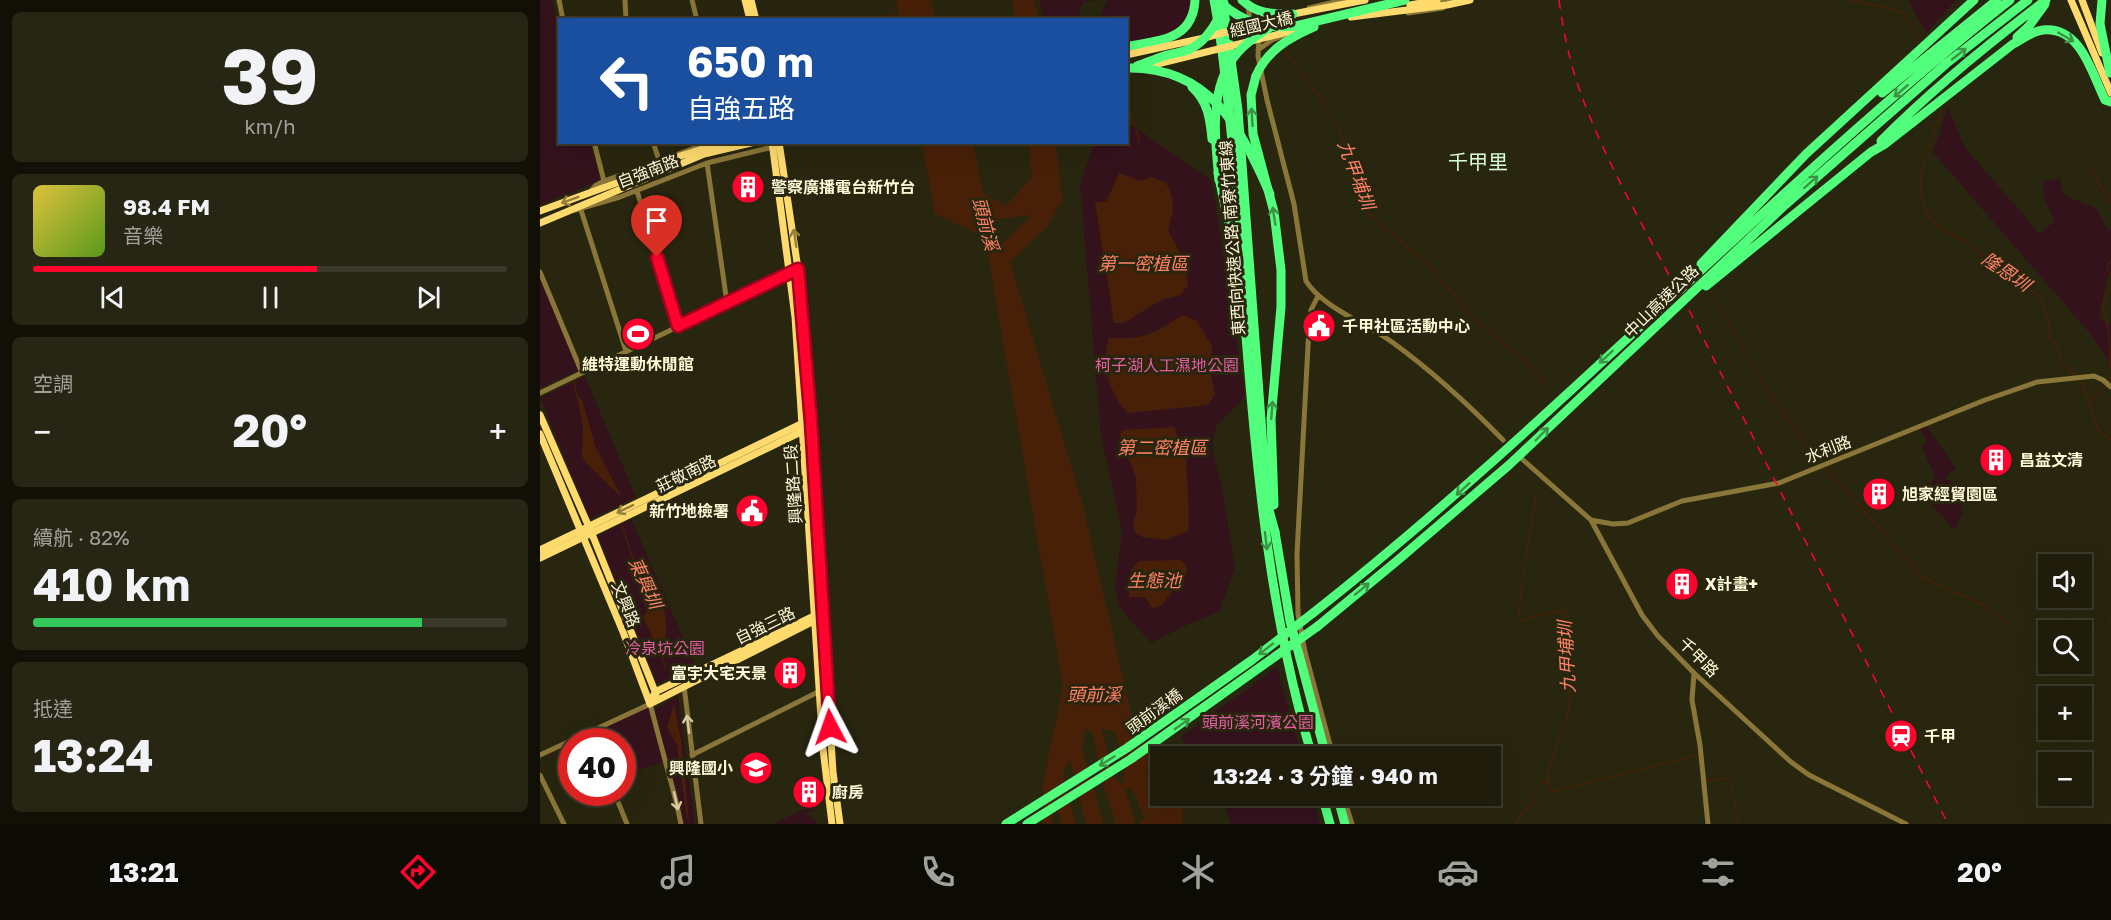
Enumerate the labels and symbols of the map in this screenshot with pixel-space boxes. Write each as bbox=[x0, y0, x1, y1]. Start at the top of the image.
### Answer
street label: 經國大橋 bbox=[1228, 7, 1294, 41]
one-way arrow bbox=[2057, 31, 2074, 43]
one-way arrow bbox=[1950, 48, 1966, 61]
one-way arrow bbox=[1893, 84, 1908, 98]
one-way arrow bbox=[1246, 108, 1257, 127]
water label: 九甲埔圳 bbox=[1334, 137, 1381, 215]
street label: 東西向快速公路 南寮竹東線 bbox=[1215, 140, 1249, 336]
district label: 千甲里 bbox=[1448, 149, 1508, 173]
street label: 自強南路 bbox=[615, 150, 681, 192]
building icon: 警察廣播電台新竹台 bbox=[730, 169, 766, 205]
one-way arrow bbox=[1803, 175, 1818, 189]
place label: 警察廣播電台新竹台 bbox=[771, 177, 915, 197]
one-way arrow bbox=[561, 195, 580, 206]
pin bbox=[631, 195, 682, 257]
water label: 頭前溪 bbox=[968, 195, 1004, 256]
one-way arrow bbox=[1268, 207, 1279, 227]
one-way arrow bbox=[789, 228, 800, 248]
water label: 隆恩圳 bbox=[1978, 247, 2038, 297]
water label: 第一密植區 bbox=[1098, 252, 1190, 274]
street label: 中山高速公路 bbox=[1620, 260, 1702, 342]
public building icon: 千甲社區活動中心 bbox=[1301, 308, 1337, 344]
sports icon: 維特運動休閒館 bbox=[620, 316, 656, 352]
place label: 千甲社區活動中心 bbox=[1342, 316, 1470, 336]
one-way arrow bbox=[1599, 350, 1614, 365]
place label: 維特運動休閒館 bbox=[582, 354, 694, 374]
park label: 柯子湖人工濕地公園 bbox=[1095, 355, 1239, 375]
one-way arrow bbox=[1267, 401, 1278, 421]
one-way arrow bbox=[1534, 426, 1549, 441]
street label: 水利路 bbox=[1802, 431, 1854, 467]
water label: 第二密植區 bbox=[1117, 436, 1209, 458]
building icon: 昌益文清 bbox=[1978, 442, 2014, 478]
street label: 興隆路二段 bbox=[780, 443, 806, 525]
street label: 莊敬南路 bbox=[653, 450, 719, 496]
place label: 昌益文清 bbox=[2019, 450, 2083, 470]
building icon: 旭家經貿園區 bbox=[1861, 476, 1897, 512]
one-way arrow bbox=[1456, 482, 1471, 496]
place label: 旭家經貿園區 bbox=[1902, 484, 1998, 504]
public building icon: 新竹地檢署 bbox=[734, 493, 770, 529]
place label: 新竹地檢署 bbox=[649, 501, 729, 521]
one-way arrow bbox=[617, 504, 635, 515]
one-way arrow bbox=[1261, 530, 1272, 550]
water label: 東興圳 bbox=[625, 553, 669, 614]
building icon: X計畫+ bbox=[1664, 566, 1700, 602]
water label: 生態池 bbox=[1127, 569, 1183, 591]
place label: X計畫+ bbox=[1705, 574, 1758, 594]
street label: 文興路 bbox=[608, 578, 644, 630]
one-way arrow bbox=[1354, 582, 1370, 595]
street label: 自強三路 bbox=[732, 602, 798, 648]
water label: 九甲埔圳 bbox=[1553, 618, 1579, 694]
street label: 千甲路 bbox=[1675, 633, 1723, 681]
park label: 冷泉坑公園 bbox=[625, 638, 705, 658]
one-way arrow bbox=[1259, 642, 1275, 655]
building icon: 富宇大宅天景 bbox=[772, 655, 808, 691]
place label: 富宇大宅天景 bbox=[671, 663, 767, 683]
water label: 頭前溪 bbox=[1067, 683, 1124, 705]
street label: 頭前溪橋 bbox=[1122, 684, 1186, 738]
position arrow bbox=[798, 695, 862, 759]
park label: 頭前溪河濱公園 bbox=[1202, 712, 1314, 732]
one-way arrow bbox=[682, 715, 693, 735]
one-way arrow bbox=[1173, 718, 1189, 730]
station icon: 千甲 bbox=[1883, 718, 1919, 754]
place label: 千甲 bbox=[1924, 726, 1956, 746]
speed limit sign: 40 bbox=[558, 728, 636, 806]
school or university icon: 興隆國小 bbox=[738, 750, 774, 786]
one-way arrow bbox=[1099, 755, 1116, 767]
place label: 興隆國小 bbox=[669, 758, 733, 778]
building icon: 廚房 bbox=[791, 774, 827, 810]
place label: 廚房 bbox=[832, 782, 864, 802]
one-way arrow bbox=[671, 791, 682, 810]

